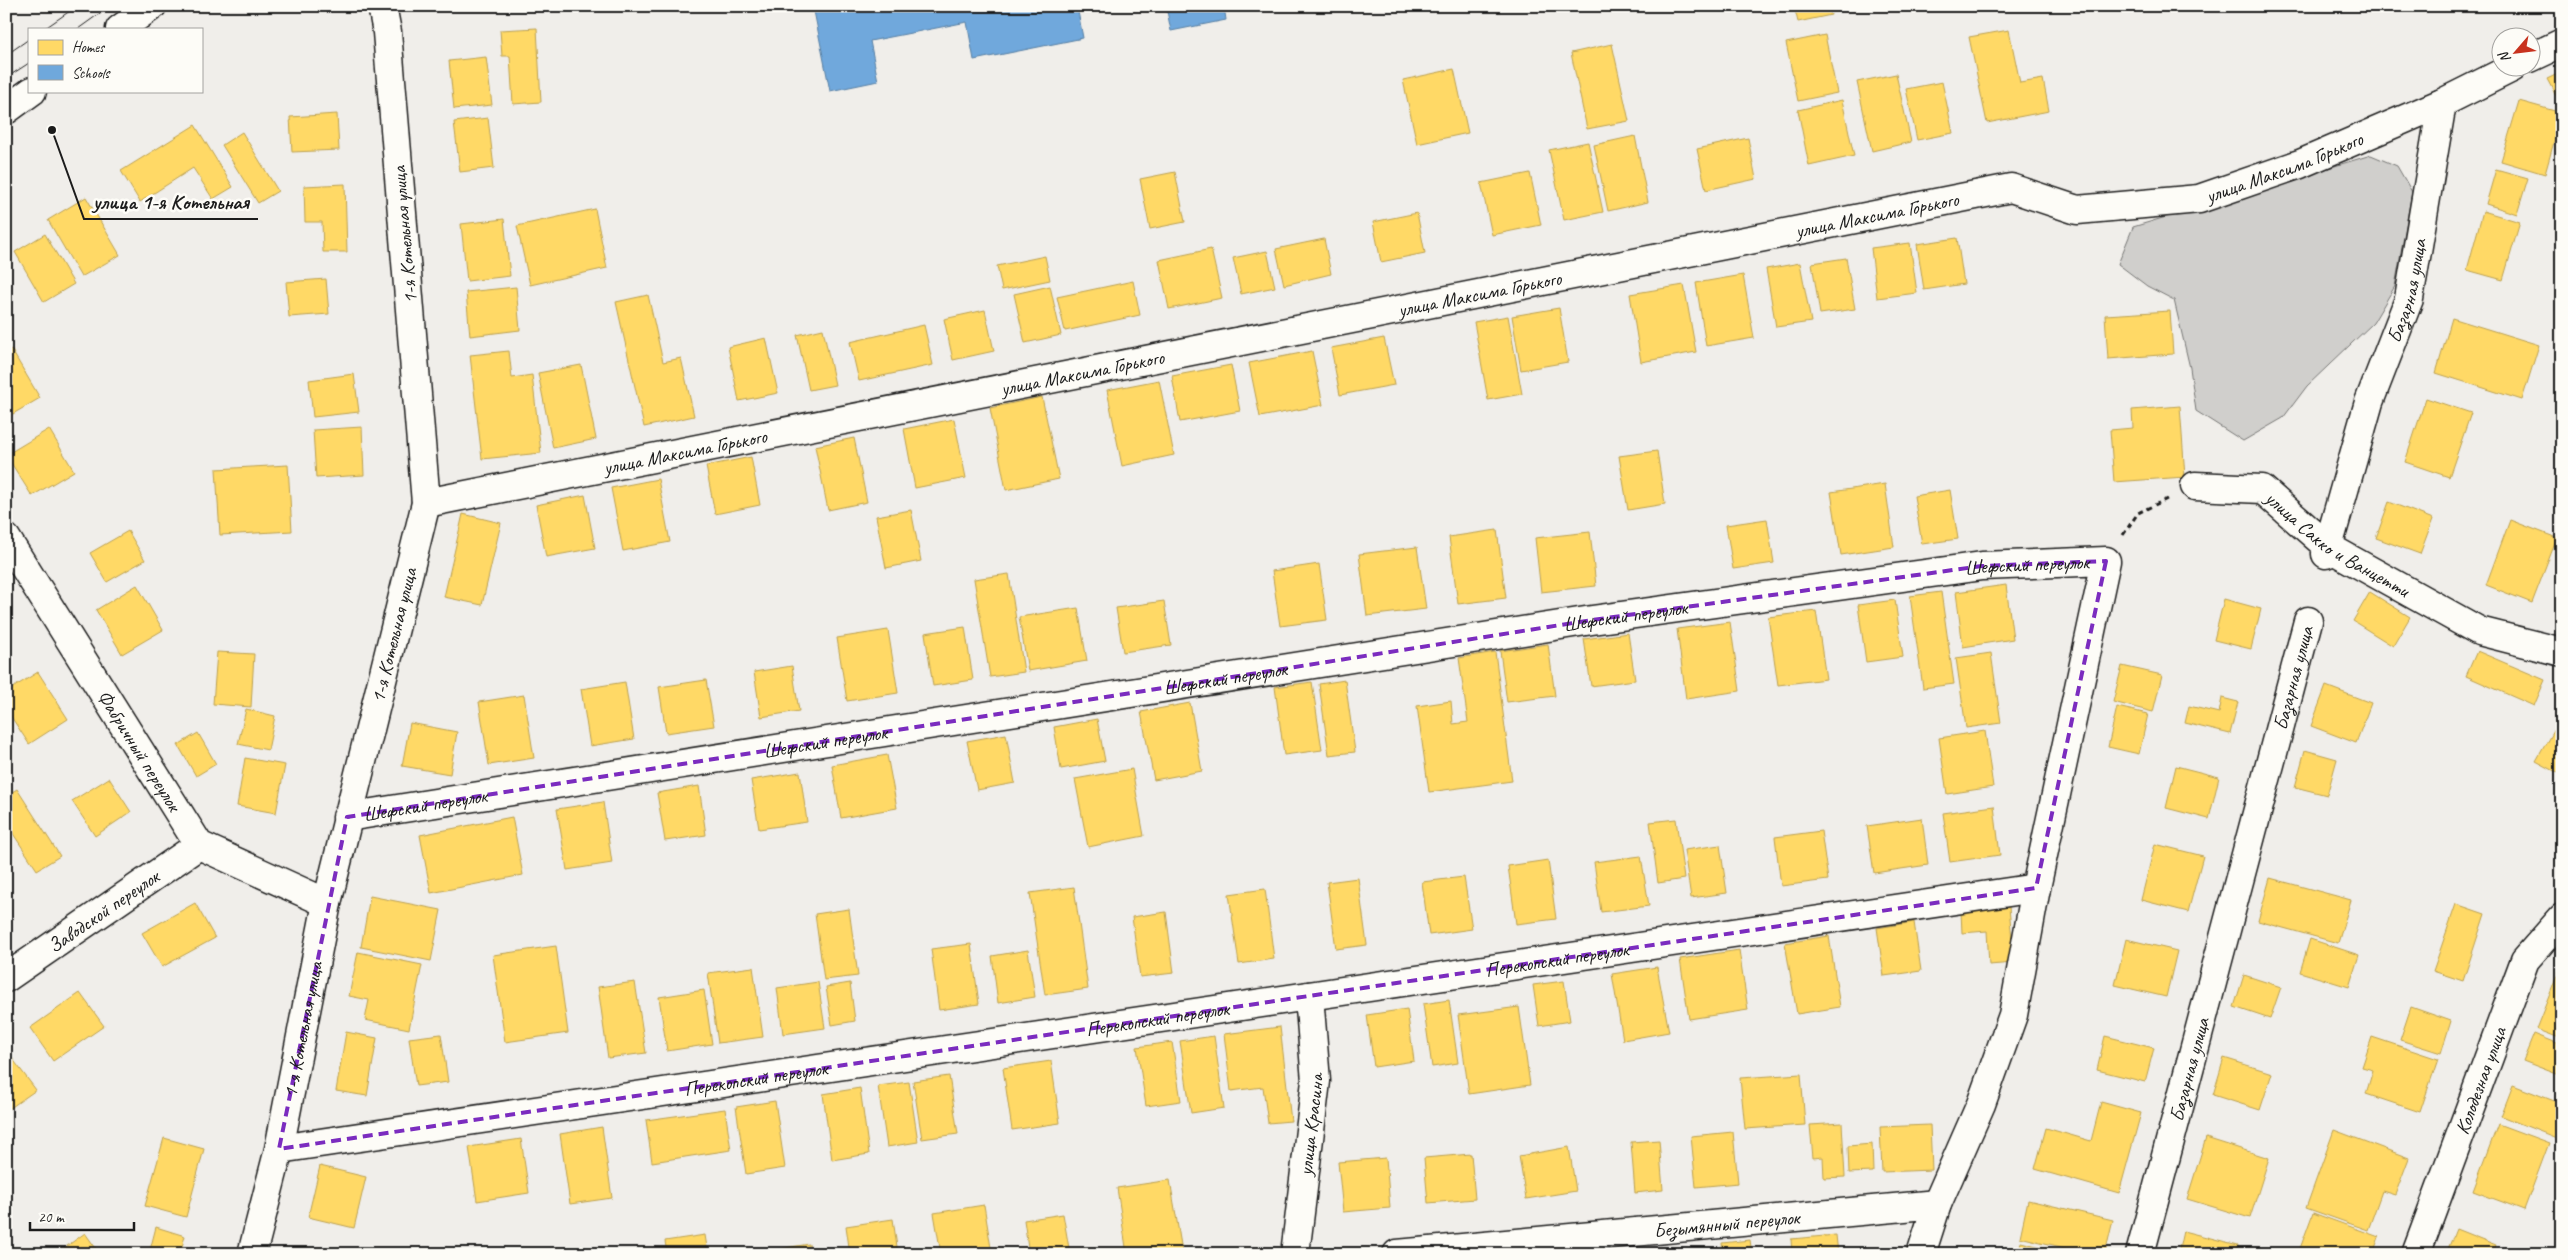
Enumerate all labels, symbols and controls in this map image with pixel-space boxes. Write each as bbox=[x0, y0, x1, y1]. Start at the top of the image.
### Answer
legend bbox=[28, 28, 202, 92]
north arrow bbox=[2490, 28, 2540, 78]
text: Homes bbox=[72, 38, 106, 57]
text: N bbox=[2494, 48, 2515, 66]
text: Schools bbox=[72, 64, 111, 83]
street label: улица Максима Горького bbox=[2202, 126, 2368, 209]
street label: 1-я Котельная улица bbox=[386, 163, 423, 305]
callout: улица 1-я Котельная bbox=[84, 183, 258, 219]
street label: улица Максима Горького bbox=[1792, 187, 1961, 244]
text: улица 1-я Котельная bbox=[91, 189, 250, 215]
street label: Базарная улица bbox=[2381, 236, 2432, 346]
street label: улица Максима Горького bbox=[1395, 266, 1564, 323]
street label: улица Максима Горького bbox=[998, 344, 1167, 402]
street label: улица Максима Горького bbox=[600, 423, 770, 481]
street label: улица Сакко и Ванцетти bbox=[2259, 485, 2415, 604]
street label: Шефский переулок bbox=[1963, 550, 2091, 581]
street label: 1-я Котельная улица bbox=[365, 563, 423, 705]
street label: Шефский переулок bbox=[1562, 595, 1690, 637]
street label: Базарная улица bbox=[2268, 622, 2319, 733]
street label: Шефский переулок bbox=[1162, 656, 1290, 701]
street label: Фабричный переулок bbox=[92, 686, 187, 817]
street label: Шефский переулок bbox=[762, 719, 890, 764]
street label: Шефский переулок bbox=[361, 783, 490, 827]
street label: Заводской переулок bbox=[43, 863, 165, 959]
street label: Перекопский переулок bbox=[1484, 936, 1632, 983]
street label: 1-я Котельная улица bbox=[277, 958, 329, 1100]
street label: Перекопский переулок bbox=[1084, 996, 1232, 1042]
street label: Базарная улица bbox=[2164, 1014, 2215, 1124]
street label: Колодезная улица bbox=[2450, 1022, 2513, 1138]
street label: Перекопский переулок bbox=[683, 1055, 831, 1102]
street label: улица Красина bbox=[1293, 1072, 1329, 1178]
scale bar bbox=[30, 1200, 134, 1232]
street label: Безымянный переулок bbox=[1653, 1205, 1802, 1243]
text: 20 m bbox=[38, 1208, 65, 1227]

